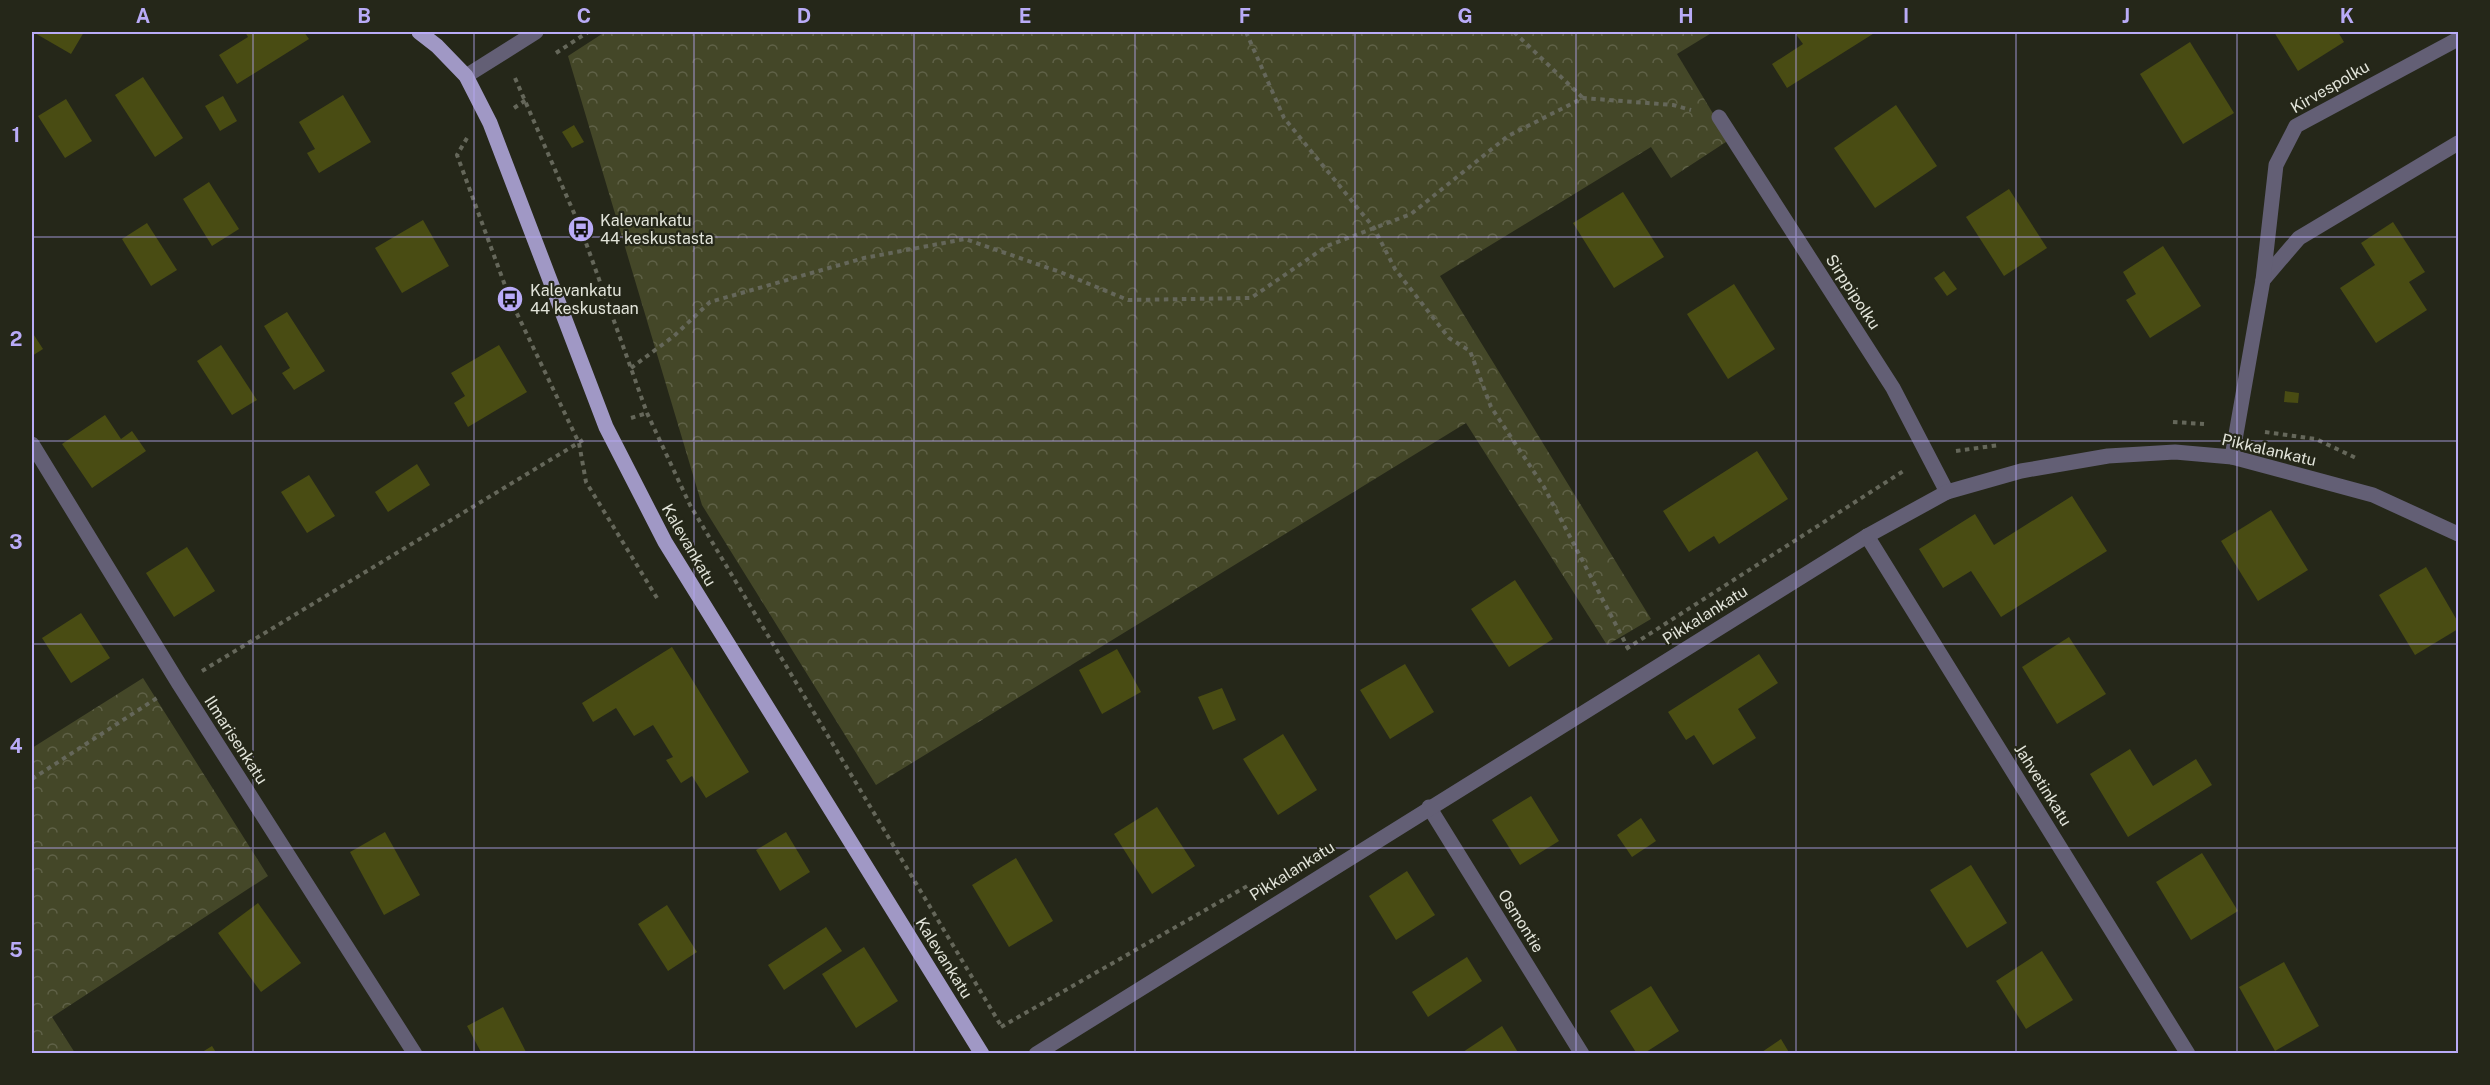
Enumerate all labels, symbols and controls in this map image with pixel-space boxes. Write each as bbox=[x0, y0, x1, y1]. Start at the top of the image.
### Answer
text: A bbox=[136, 4, 150, 28]
text: B bbox=[357, 4, 371, 28]
text: C bbox=[577, 4, 591, 28]
text: D bbox=[797, 4, 811, 28]
text: E bbox=[1019, 4, 1031, 28]
text: F bbox=[1239, 4, 1251, 28]
text: G bbox=[1457, 4, 1473, 28]
text: H bbox=[1678, 4, 1694, 28]
text: I bbox=[1903, 4, 1909, 28]
text: J bbox=[2122, 4, 2130, 28]
text: K bbox=[2340, 4, 2354, 28]
street label: Kirvespolku bbox=[2287, 57, 2373, 117]
text: 1 bbox=[12, 123, 20, 147]
place label: Kalevankatu 44 keskustasta bbox=[600, 211, 714, 248]
bus stop icon: Kalevankatu 44 keskustasta bbox=[566, 214, 596, 244]
street label: Sirppipolku bbox=[1822, 251, 1884, 333]
place label: Kalevankatu 44 keskustaan bbox=[530, 281, 639, 318]
bus stop icon: Kalevankatu 44 keskustaan bbox=[495, 284, 525, 314]
text: 2 bbox=[10, 327, 22, 351]
street label: Pikkalankatu bbox=[2220, 430, 2318, 470]
street label: Kalevankatu bbox=[658, 501, 720, 589]
text: 3 bbox=[9, 530, 23, 554]
street label: Pikkalankatu bbox=[1659, 581, 1751, 649]
street label: Ilmarisenkatu bbox=[200, 692, 272, 788]
text: 4 bbox=[9, 734, 23, 758]
street label: Jahvetinkatu bbox=[2010, 741, 2076, 829]
street label: Pikkalankatu bbox=[1246, 837, 1338, 905]
street label: Osmontie bbox=[1494, 886, 1548, 956]
street label: Kalevankatu bbox=[912, 914, 976, 1002]
text: 5 bbox=[9, 938, 23, 962]

